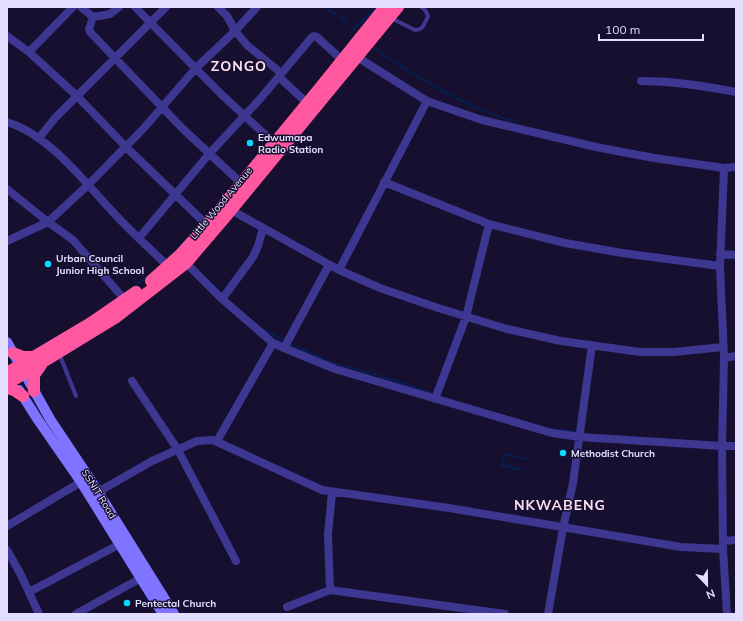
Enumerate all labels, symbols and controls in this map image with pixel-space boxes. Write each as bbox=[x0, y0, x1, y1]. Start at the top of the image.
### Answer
scale bar bbox=[599, 16, 703, 42]
text: 100 m bbox=[605, 22, 640, 37]
district label: ZONGO bbox=[211, 57, 267, 75]
place label: Edwumapa Radio Station bbox=[258, 131, 323, 156]
marker: Edwumapa Radio Station bbox=[245, 138, 255, 148]
street label: Little Wood Avenue bbox=[187, 164, 255, 242]
place label: Urban Council Junior High School bbox=[56, 252, 144, 277]
marker: Urban Council Junior High School bbox=[43, 259, 53, 269]
place label: Methodist Church bbox=[571, 447, 655, 460]
marker: Methodist Church bbox=[558, 448, 568, 458]
street label: SSNIT Road bbox=[79, 467, 119, 521]
district label: NKWABENG bbox=[514, 496, 606, 514]
north arrow bbox=[687, 565, 727, 605]
text: N bbox=[704, 586, 717, 602]
place label: Pentectal Church bbox=[135, 597, 216, 610]
marker: Pentectal Church bbox=[122, 598, 132, 608]

